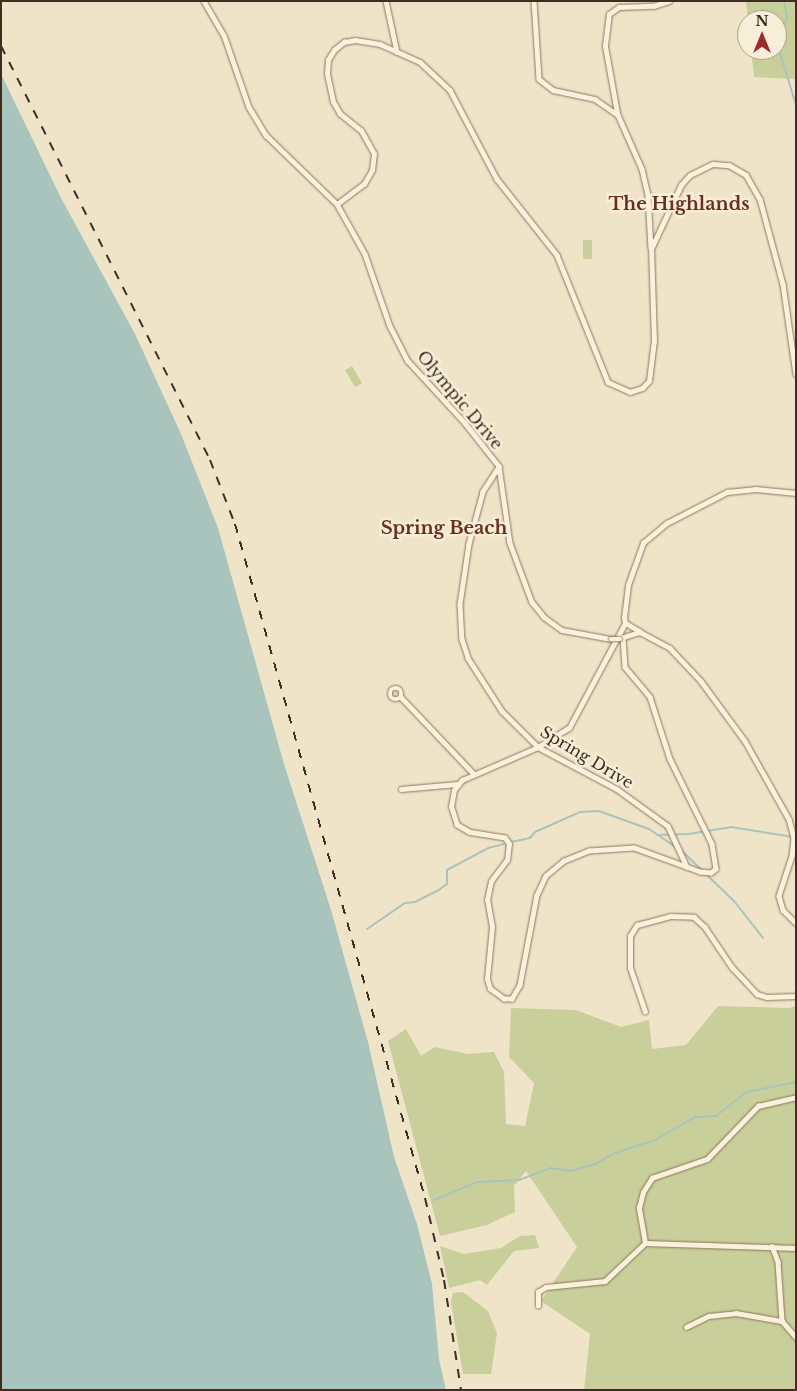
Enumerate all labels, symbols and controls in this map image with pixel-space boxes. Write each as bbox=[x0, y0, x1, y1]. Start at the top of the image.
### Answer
north arrow bbox=[737, 10, 787, 60]
text: N bbox=[755, 12, 769, 30]
district label: The Highlands bbox=[608, 193, 750, 215]
street label: Olympic Drive bbox=[413, 347, 507, 453]
district label: Spring Beach bbox=[381, 517, 507, 539]
street label: Spring Drive bbox=[537, 722, 637, 792]

